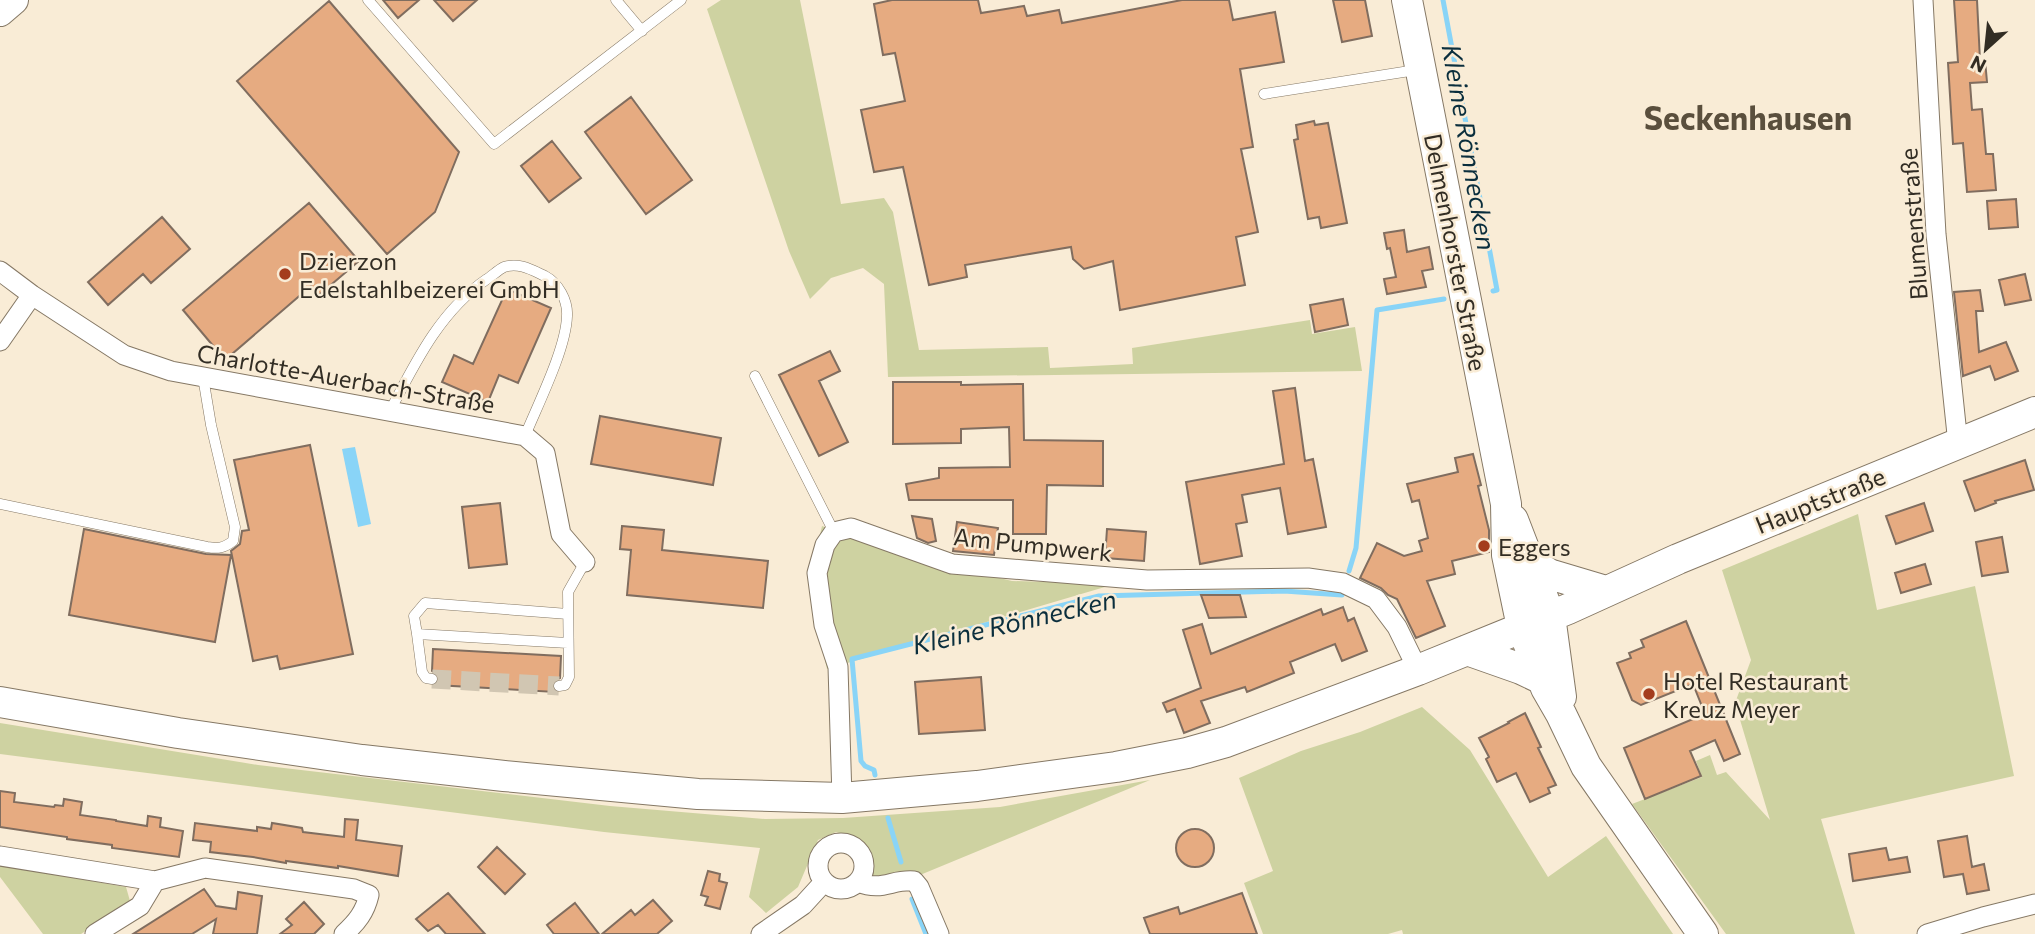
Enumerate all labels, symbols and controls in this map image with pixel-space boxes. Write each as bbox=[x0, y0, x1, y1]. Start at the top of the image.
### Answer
north arrow bbox=[1951, 14, 2021, 84]
water label: Kleine Rönnecken bbox=[1437, 42, 1503, 252]
text: N bbox=[1966, 51, 1990, 78]
district label: Seckenhausen bbox=[1644, 97, 1852, 137]
street label: Delmenhorster Straße bbox=[1419, 131, 1493, 373]
street label: Blumenstraße bbox=[1893, 147, 1933, 301]
place label: Dzierzon Edelstahlbeizerei GmbH bbox=[299, 246, 560, 303]
marker: Dzierzon Edelstahlbeizerei GmbH bbox=[277, 266, 293, 282]
street label: Charlotte-Auerbach-Straße bbox=[195, 338, 497, 418]
street label: Hauptstraße bbox=[1751, 461, 1889, 539]
street label: Am Pumpwerk bbox=[952, 521, 1114, 567]
place label: Eggers bbox=[1498, 532, 1571, 561]
marker: Eggers bbox=[1476, 538, 1492, 554]
water label: Kleine Rönnecken bbox=[909, 582, 1119, 660]
place label: Hotel Restaurant Kreuz Meyer bbox=[1663, 666, 1848, 723]
marker: Hotel Restaurant Kreuz Meyer bbox=[1641, 686, 1657, 702]

